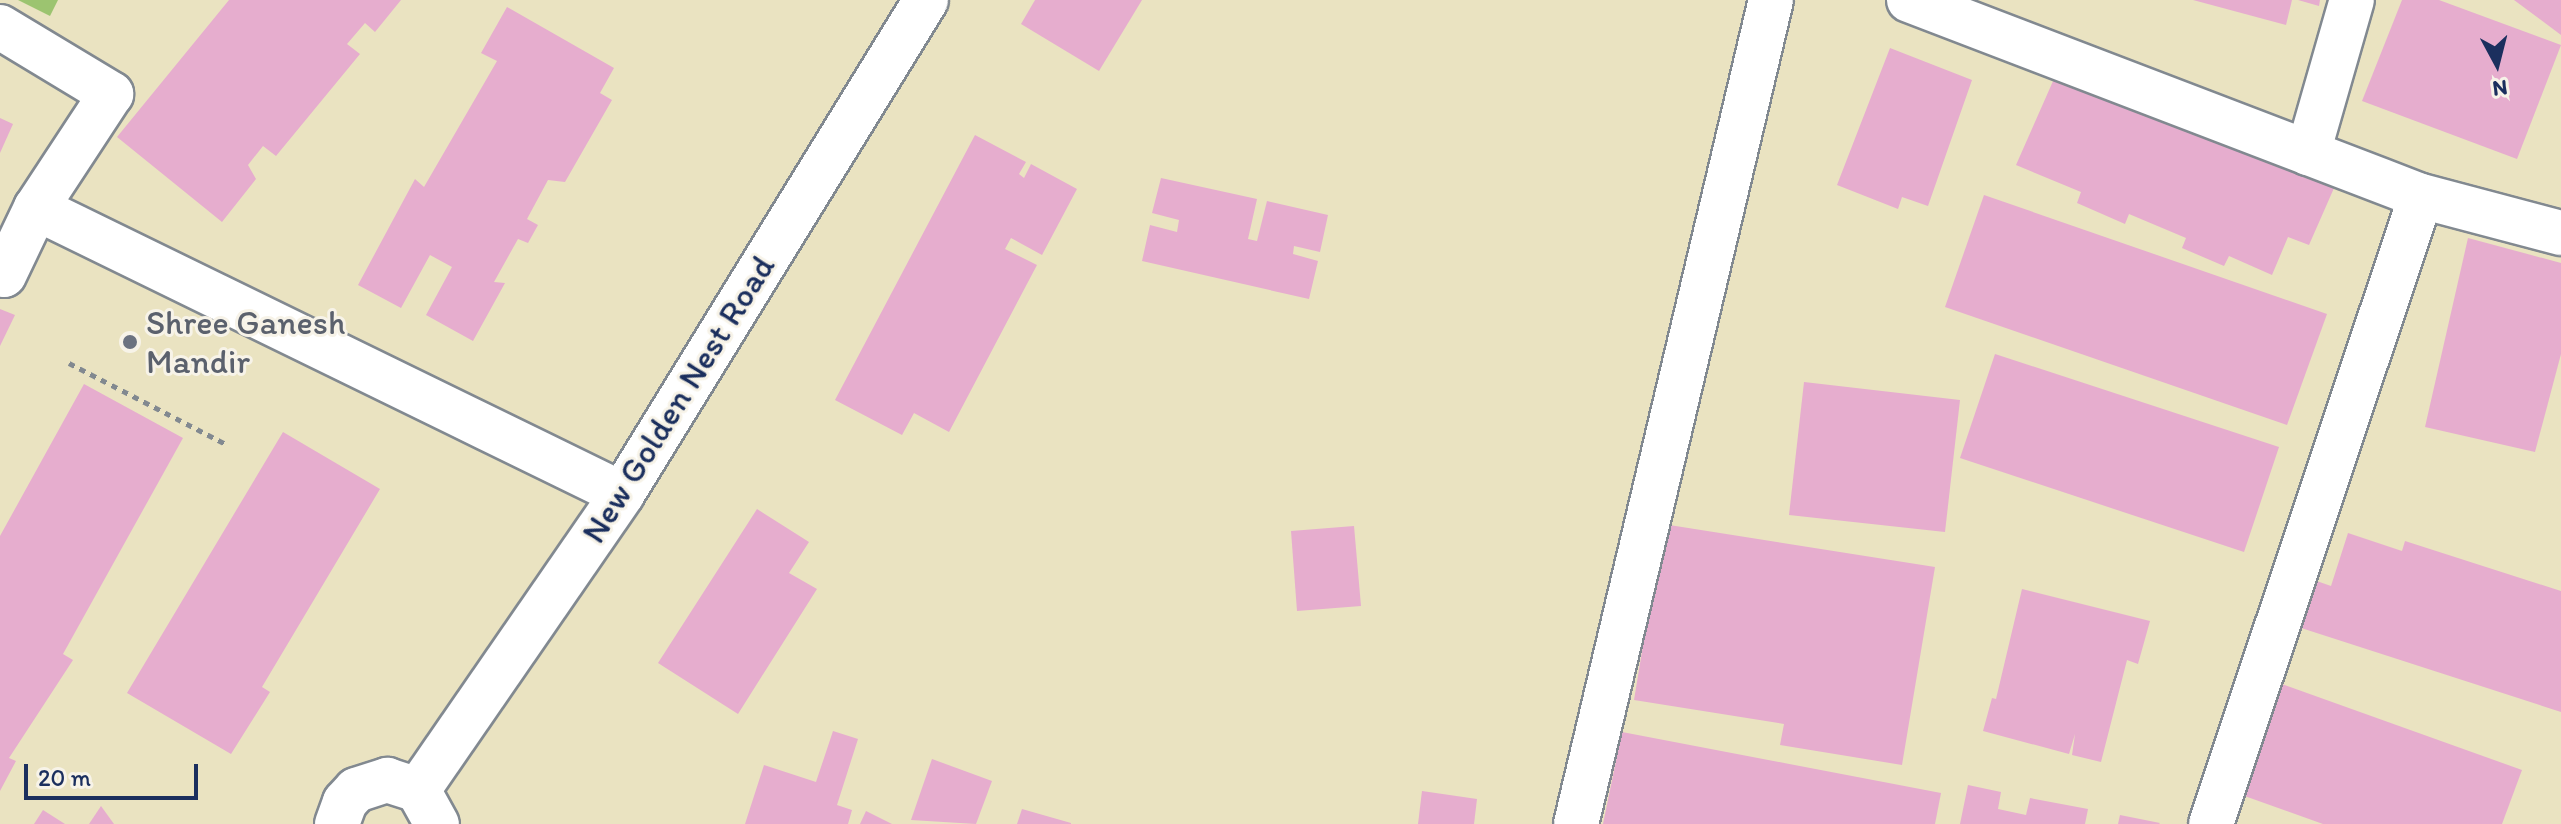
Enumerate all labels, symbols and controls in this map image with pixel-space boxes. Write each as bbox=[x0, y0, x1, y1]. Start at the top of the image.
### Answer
north arrow bbox=[2457, 24, 2537, 104]
text: N bbox=[2491, 74, 2509, 103]
street label: New Golden Nest Road bbox=[573, 248, 783, 550]
place label: Shree Ganesh Mandir bbox=[146, 302, 346, 382]
marker: Shree Ganesh Mandir bbox=[121, 333, 139, 351]
scale bar bbox=[28, 748, 202, 798]
text: 20 m bbox=[38, 763, 91, 792]

